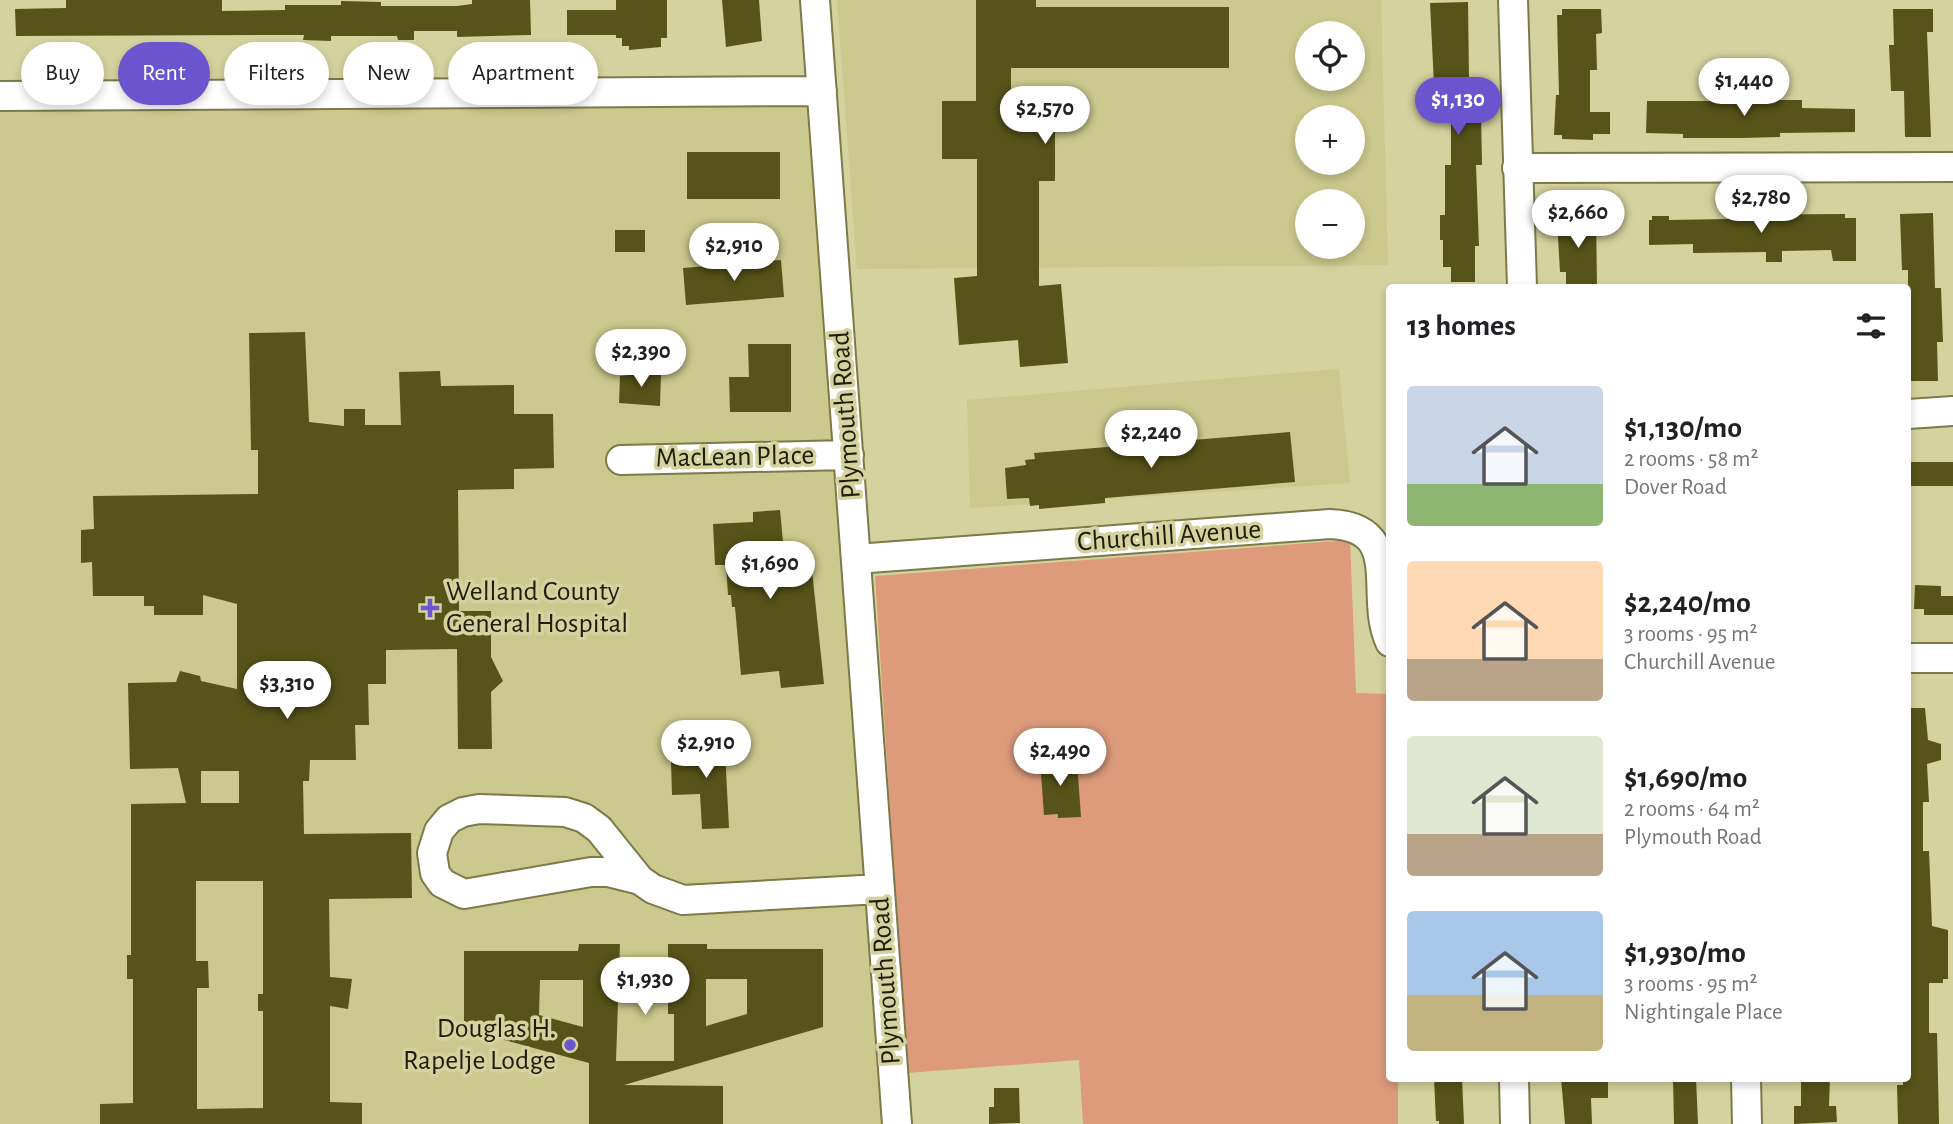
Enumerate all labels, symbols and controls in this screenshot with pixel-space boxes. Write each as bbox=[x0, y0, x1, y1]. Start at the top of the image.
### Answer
map controls bbox=[1295, 21, 1365, 259]
button: locate bbox=[1295, 21, 1365, 91]
chip: Buy bbox=[21, 42, 104, 105]
chip: Rent bbox=[118, 42, 210, 105]
chip: Filters bbox=[224, 42, 329, 105]
chip: New bbox=[343, 42, 434, 105]
chip: Apartment bbox=[448, 42, 598, 105]
pin: $1,440 bbox=[1687, 58, 1801, 118]
text: $1,440 bbox=[1714, 69, 1774, 92]
pin: $1,130 bbox=[1401, 78, 1515, 137]
pin: $2,570 bbox=[988, 86, 1102, 146]
text: $1,130 bbox=[1431, 88, 1485, 111]
text: $2,570 bbox=[1016, 97, 1074, 120]
button: + bbox=[1295, 105, 1365, 175]
pin: $2,780 bbox=[1704, 176, 1818, 235]
text: $2,780 bbox=[1731, 186, 1791, 209]
button: − bbox=[1295, 189, 1365, 259]
pin: $2,660 bbox=[1521, 190, 1635, 250]
text: $2,660 bbox=[1548, 201, 1608, 224]
pin: $2,910 bbox=[677, 224, 791, 283]
text: $2,910 bbox=[705, 234, 763, 257]
icon: filters bbox=[1852, 307, 1890, 345]
text: 13 homes bbox=[1407, 311, 1516, 341]
pin: $2,390 bbox=[584, 330, 698, 389]
street label: Plymouth Road bbox=[826, 330, 866, 500]
text: $2,390 bbox=[611, 340, 671, 363]
pin: $2,240 bbox=[1094, 410, 1208, 470]
text: $1,130/mo bbox=[1624, 413, 1742, 443]
icon: home bbox=[1463, 414, 1547, 498]
text: $2,240 bbox=[1121, 421, 1181, 444]
street label: MacLean Place bbox=[655, 442, 815, 472]
text: 2 rooms · 58 m² bbox=[1624, 448, 1759, 471]
text: Dover Road bbox=[1624, 476, 1727, 499]
street label: Churchill Avenue bbox=[1076, 516, 1262, 556]
pin: $1,690 bbox=[713, 542, 827, 601]
text: $1,690 bbox=[741, 552, 799, 575]
place label: Welland County General Hospital bbox=[446, 578, 628, 638]
text: $2,240/mo bbox=[1624, 588, 1751, 618]
icon: home bbox=[1463, 589, 1547, 673]
marker: Welland County General Hospital bbox=[420, 598, 440, 618]
text: 3 rooms · 95 m² bbox=[1624, 623, 1757, 646]
text: Churchill Avenue bbox=[1624, 651, 1775, 674]
pin: $3,310 bbox=[230, 662, 344, 721]
text: $3,310 bbox=[259, 672, 315, 695]
pin: $2,910 bbox=[649, 720, 763, 780]
pin: $2,490 bbox=[1003, 728, 1117, 788]
text: $2,910 bbox=[677, 731, 735, 754]
text: $2,490 bbox=[1029, 739, 1091, 762]
text: $1,690/mo bbox=[1624, 763, 1747, 793]
icon: home bbox=[1463, 764, 1547, 848]
text: 2 rooms · 64 m² bbox=[1624, 798, 1760, 821]
text: Plymouth Road bbox=[1624, 826, 1762, 849]
street label: Plymouth Road bbox=[866, 896, 906, 1066]
text: $1,930/mo bbox=[1624, 938, 1746, 968]
icon: home bbox=[1463, 939, 1547, 1023]
pin: $1,930 bbox=[588, 958, 702, 1017]
text: $1,930 bbox=[617, 968, 673, 991]
text: 3 rooms · 95 m² bbox=[1624, 973, 1757, 996]
text: Nightingale Place bbox=[1624, 1001, 1783, 1024]
place label: Douglas H. Rapelje Lodge bbox=[403, 1015, 556, 1075]
marker: Douglas H. Rapelje Lodge bbox=[562, 1037, 578, 1053]

